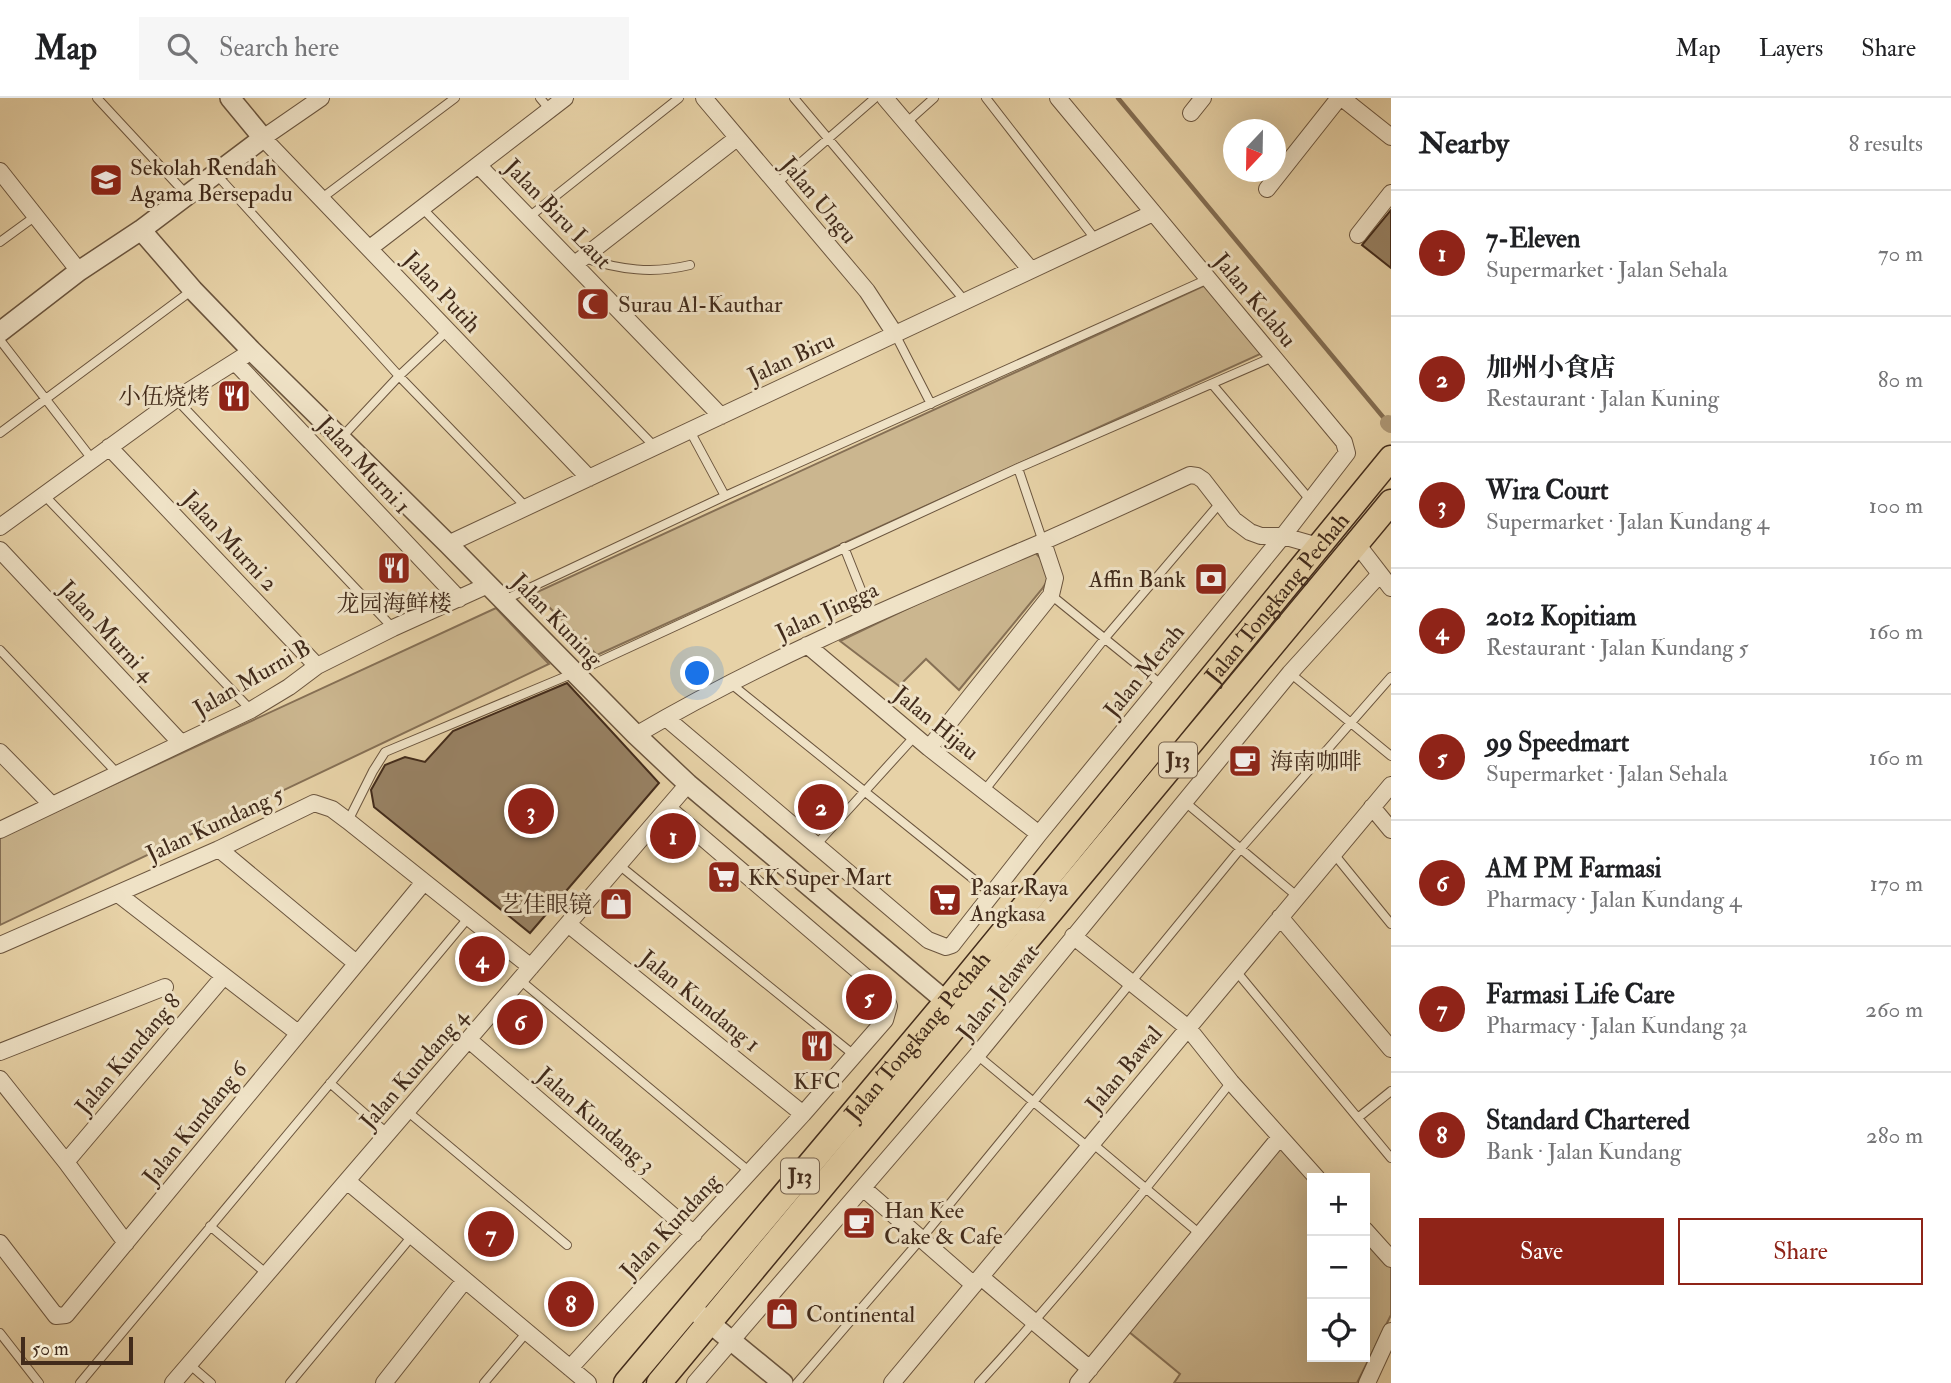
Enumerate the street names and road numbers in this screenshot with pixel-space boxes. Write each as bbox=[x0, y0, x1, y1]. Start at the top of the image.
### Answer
street label: Jalan Ungu bbox=[774, 150, 864, 249]
street label: Jalan Biru Laut bbox=[498, 152, 618, 275]
street label: Jalan Putih bbox=[396, 244, 487, 339]
street label: Jalan Kelabu bbox=[1207, 246, 1303, 353]
street label: Jalan Biru bbox=[742, 325, 839, 391]
street label: Jalan Murni 1 bbox=[311, 409, 417, 520]
street label: Jalan Murni 2 bbox=[175, 484, 284, 597]
street label: Jalan Tongkang Pechah bbox=[1198, 506, 1355, 690]
street label: Jalan Kuning bbox=[505, 566, 609, 673]
street label: Jalan Murni 4 bbox=[52, 574, 162, 689]
street label: Jalan Jingga bbox=[770, 574, 883, 648]
street label: Jalan Merah bbox=[1097, 618, 1190, 724]
street label: Jalan Murni B bbox=[187, 633, 316, 724]
street label: Jalan Hijau bbox=[886, 679, 985, 766]
road number: J13 bbox=[1159, 742, 1197, 778]
street label: Jalan Kundang 5 bbox=[141, 779, 288, 869]
street label: Jalan Jelawat bbox=[950, 938, 1045, 1047]
street label: Jalan Kundang 1 bbox=[633, 943, 766, 1058]
street label: Jalan Tongkang Pechah bbox=[837, 945, 996, 1128]
street label: Jalan Kundang 8 bbox=[68, 987, 187, 1121]
street label: Jalan Kundang 4 bbox=[353, 1001, 475, 1136]
street label: Jalan Bawal bbox=[1079, 1020, 1169, 1119]
street label: Jalan Kundang 6 bbox=[136, 1054, 254, 1191]
street label: Jalan Kundang 3 bbox=[530, 1060, 661, 1179]
road number: J13 bbox=[781, 1158, 819, 1194]
street label: Jalan Kundang bbox=[613, 1167, 727, 1285]

